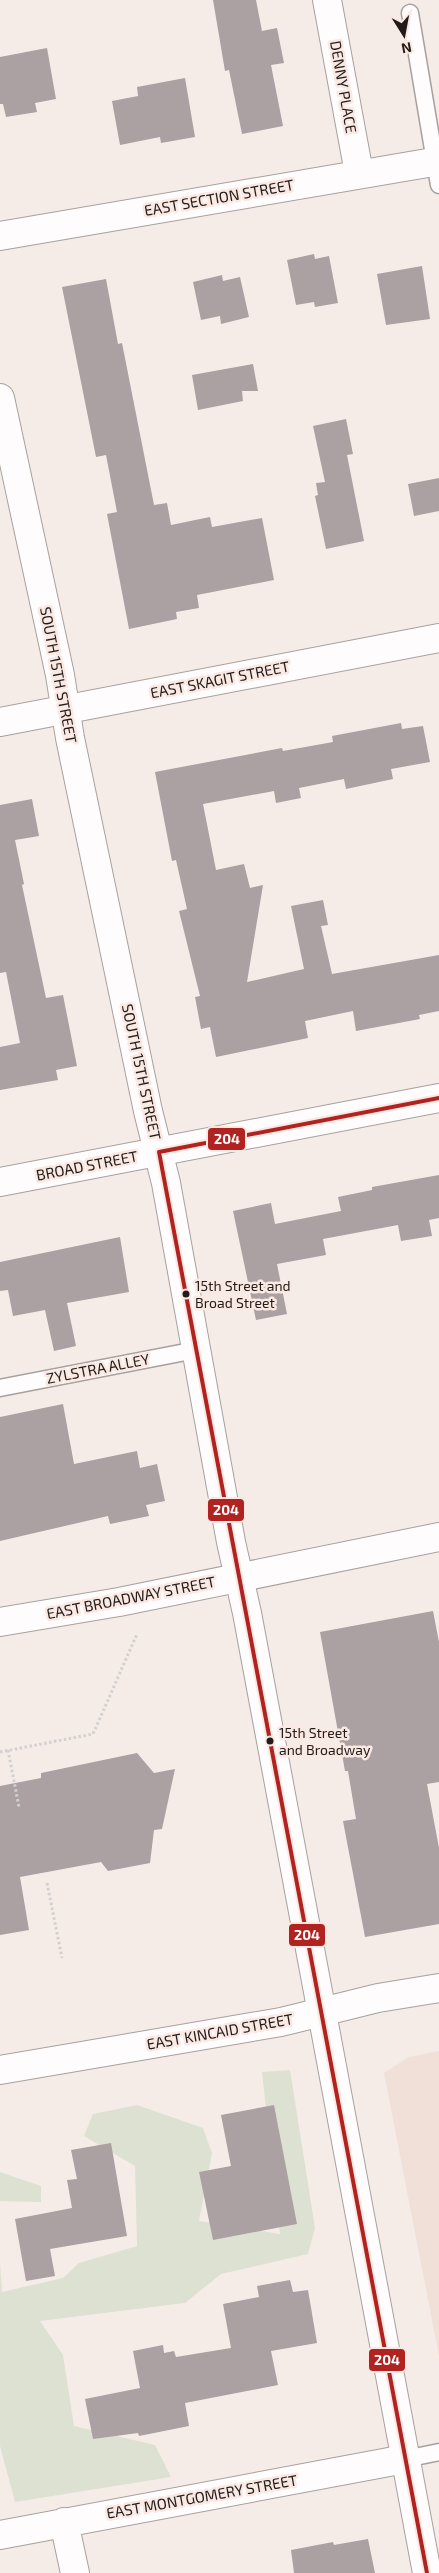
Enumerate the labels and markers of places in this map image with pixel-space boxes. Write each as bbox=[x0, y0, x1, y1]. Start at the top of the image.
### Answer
place label: 15th Street and Broad Street bbox=[195, 1277, 291, 1311]
marker: 15th Street and Broad Street bbox=[181, 1289, 191, 1299]
place label: 15th Street and Broadway bbox=[279, 1724, 371, 1758]
marker: 15th Street and Broadway bbox=[265, 1736, 275, 1746]

